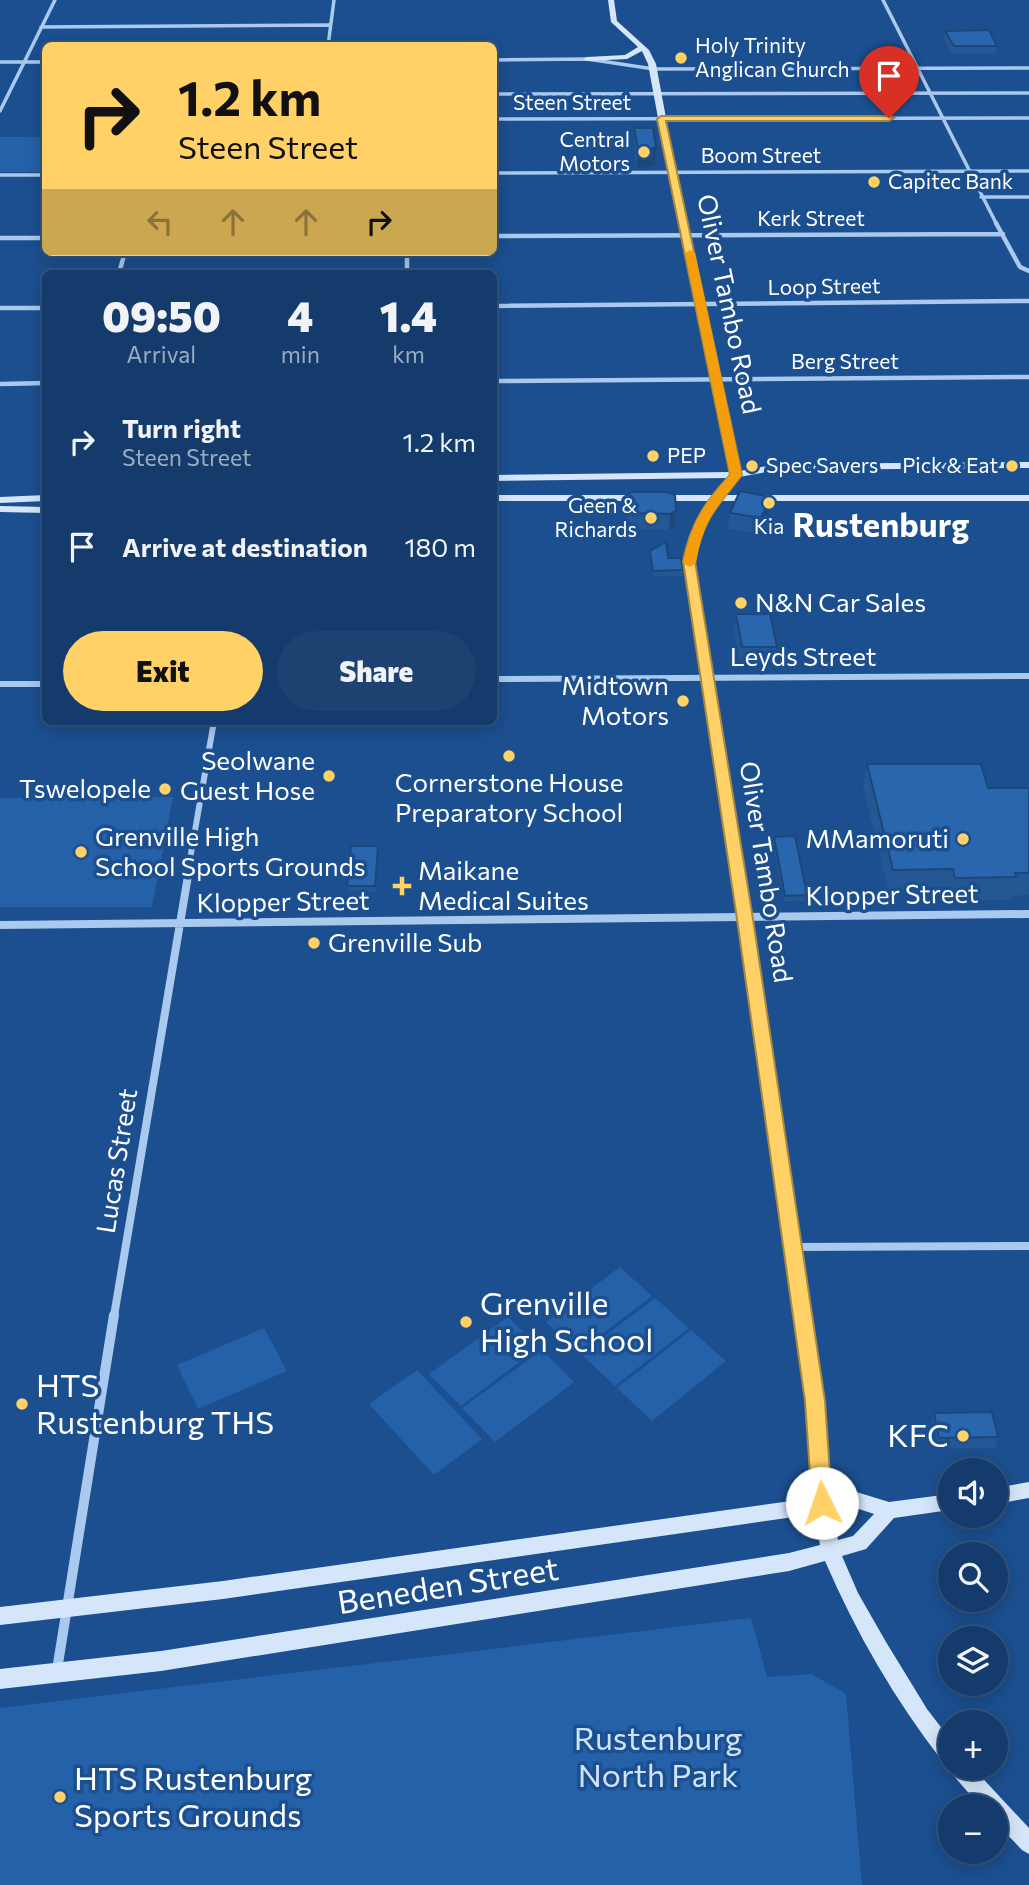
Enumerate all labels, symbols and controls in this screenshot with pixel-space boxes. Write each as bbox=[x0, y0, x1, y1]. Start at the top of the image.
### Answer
place label: Holy Trinity Anglican Church bbox=[695, 32, 850, 81]
pin bbox=[859, 46, 919, 118]
marker: Holy Trinity Anglican Church bbox=[673, 50, 689, 66]
icon: arrive bbox=[870, 57, 908, 95]
text: 1.2 km bbox=[178, 66, 321, 126]
icon: right bbox=[63, 70, 154, 161]
street label: Steen Street bbox=[513, 89, 631, 114]
text: Steen Street bbox=[178, 126, 358, 166]
place label: Central Motors bbox=[559, 126, 630, 175]
street label: Boom Street bbox=[701, 142, 821, 167]
marker: Central Motors bbox=[636, 144, 652, 160]
place label: Capitec Bank bbox=[888, 168, 1013, 193]
marker: Capitec Bank bbox=[866, 174, 882, 190]
street label: Oliver Tambo Road bbox=[692, 191, 769, 416]
icon: left bbox=[141, 203, 179, 241]
icon: ahead bbox=[214, 203, 252, 241]
icon: ahead bbox=[287, 203, 325, 241]
icon: right bbox=[360, 203, 398, 241]
street label: Kerk Street bbox=[757, 205, 865, 230]
street label: Loop Street bbox=[767, 272, 881, 299]
text: 09:50 bbox=[102, 289, 221, 341]
text: 4 bbox=[287, 289, 313, 341]
text: 1.4 bbox=[380, 289, 437, 341]
text: Arrival bbox=[127, 340, 196, 368]
text: min bbox=[281, 340, 320, 368]
text: km bbox=[392, 340, 425, 368]
street label: Berg Street bbox=[791, 348, 899, 373]
text: Turn right bbox=[122, 412, 241, 443]
icon: right bbox=[63, 423, 101, 461]
text: 1.2 km bbox=[403, 426, 476, 457]
place label: PEP bbox=[667, 442, 706, 467]
text: Steen Street bbox=[122, 443, 251, 471]
marker: PEP bbox=[645, 448, 661, 464]
place label: Spec Savers bbox=[766, 452, 878, 477]
place label: Pick & Eat bbox=[902, 452, 998, 477]
marker: Spec Savers bbox=[744, 458, 760, 474]
marker: Pick & Eat bbox=[1004, 458, 1020, 474]
place label: Geen & Richards bbox=[554, 492, 638, 541]
marker: Kia bbox=[761, 495, 777, 511]
district label: Rustenburg bbox=[793, 503, 969, 544]
marker: Geen & Richards bbox=[643, 510, 659, 526]
place label: Kia bbox=[754, 513, 784, 538]
icon: arrive bbox=[63, 528, 101, 566]
text: Arrive at destination bbox=[122, 531, 368, 562]
text: 180 m bbox=[404, 531, 476, 562]
place label: N&N Car Sales bbox=[755, 586, 926, 617]
marker: N&N Car Sales bbox=[733, 595, 749, 611]
button: Exit bbox=[63, 631, 263, 711]
button: Share bbox=[277, 631, 476, 711]
street label: Leyds Street bbox=[730, 640, 876, 671]
place label: Midtown Motors bbox=[561, 669, 669, 730]
marker: Midtown Motors bbox=[675, 693, 691, 709]
place label: Seolwane Guest Hose bbox=[180, 744, 315, 805]
marker: Cornerstone House Preparatory School bbox=[501, 748, 517, 764]
street label: Oliver Tambo Road bbox=[735, 759, 800, 985]
place label: Cornerstone House Preparatory School bbox=[395, 766, 623, 827]
marker: Seolwane Guest Hose bbox=[321, 768, 337, 784]
place label: Tswelopele bbox=[19, 772, 151, 803]
marker: Tswelopele bbox=[157, 781, 173, 797]
place label: Grenville High School Sports Grounds bbox=[95, 820, 365, 881]
place label: MMamoruti bbox=[805, 822, 949, 853]
marker: MMamoruti bbox=[955, 831, 971, 847]
marker: Grenville High School Sports Grounds bbox=[73, 844, 89, 860]
place label: Maikane Medical Suites bbox=[418, 854, 589, 915]
marker: Maikane Medical Suites bbox=[392, 876, 412, 896]
street label: Klopper Street bbox=[805, 876, 979, 911]
street label: Klopper Street bbox=[196, 883, 370, 918]
place label: Grenville Sub bbox=[328, 926, 482, 957]
marker: Grenville Sub bbox=[306, 935, 322, 951]
street label: Lucas Street bbox=[89, 1086, 142, 1235]
place label: Grenville High School bbox=[480, 1282, 653, 1359]
marker: Grenville High School bbox=[458, 1314, 474, 1330]
place label: HTS Rustenburg THS bbox=[36, 1364, 274, 1441]
marker: HTS Rustenburg THS bbox=[14, 1396, 30, 1412]
place label: KFC bbox=[887, 1414, 949, 1454]
marker: KFC bbox=[955, 1428, 971, 1444]
map controls bbox=[938, 1458, 1008, 1864]
button: sound bbox=[938, 1458, 1008, 1528]
position arrow bbox=[785, 1466, 859, 1540]
button: search bbox=[938, 1542, 1008, 1612]
street label: Beneden Street bbox=[334, 1547, 561, 1621]
button: layers bbox=[938, 1626, 1008, 1696]
button: + bbox=[938, 1710, 1008, 1780]
park label: Rustenburg North Park bbox=[574, 1717, 742, 1794]
place label: HTS Rustenburg Sports Grounds bbox=[74, 1757, 312, 1834]
marker: HTS Rustenburg Sports Grounds bbox=[52, 1789, 68, 1805]
button: − bbox=[938, 1794, 1008, 1864]

